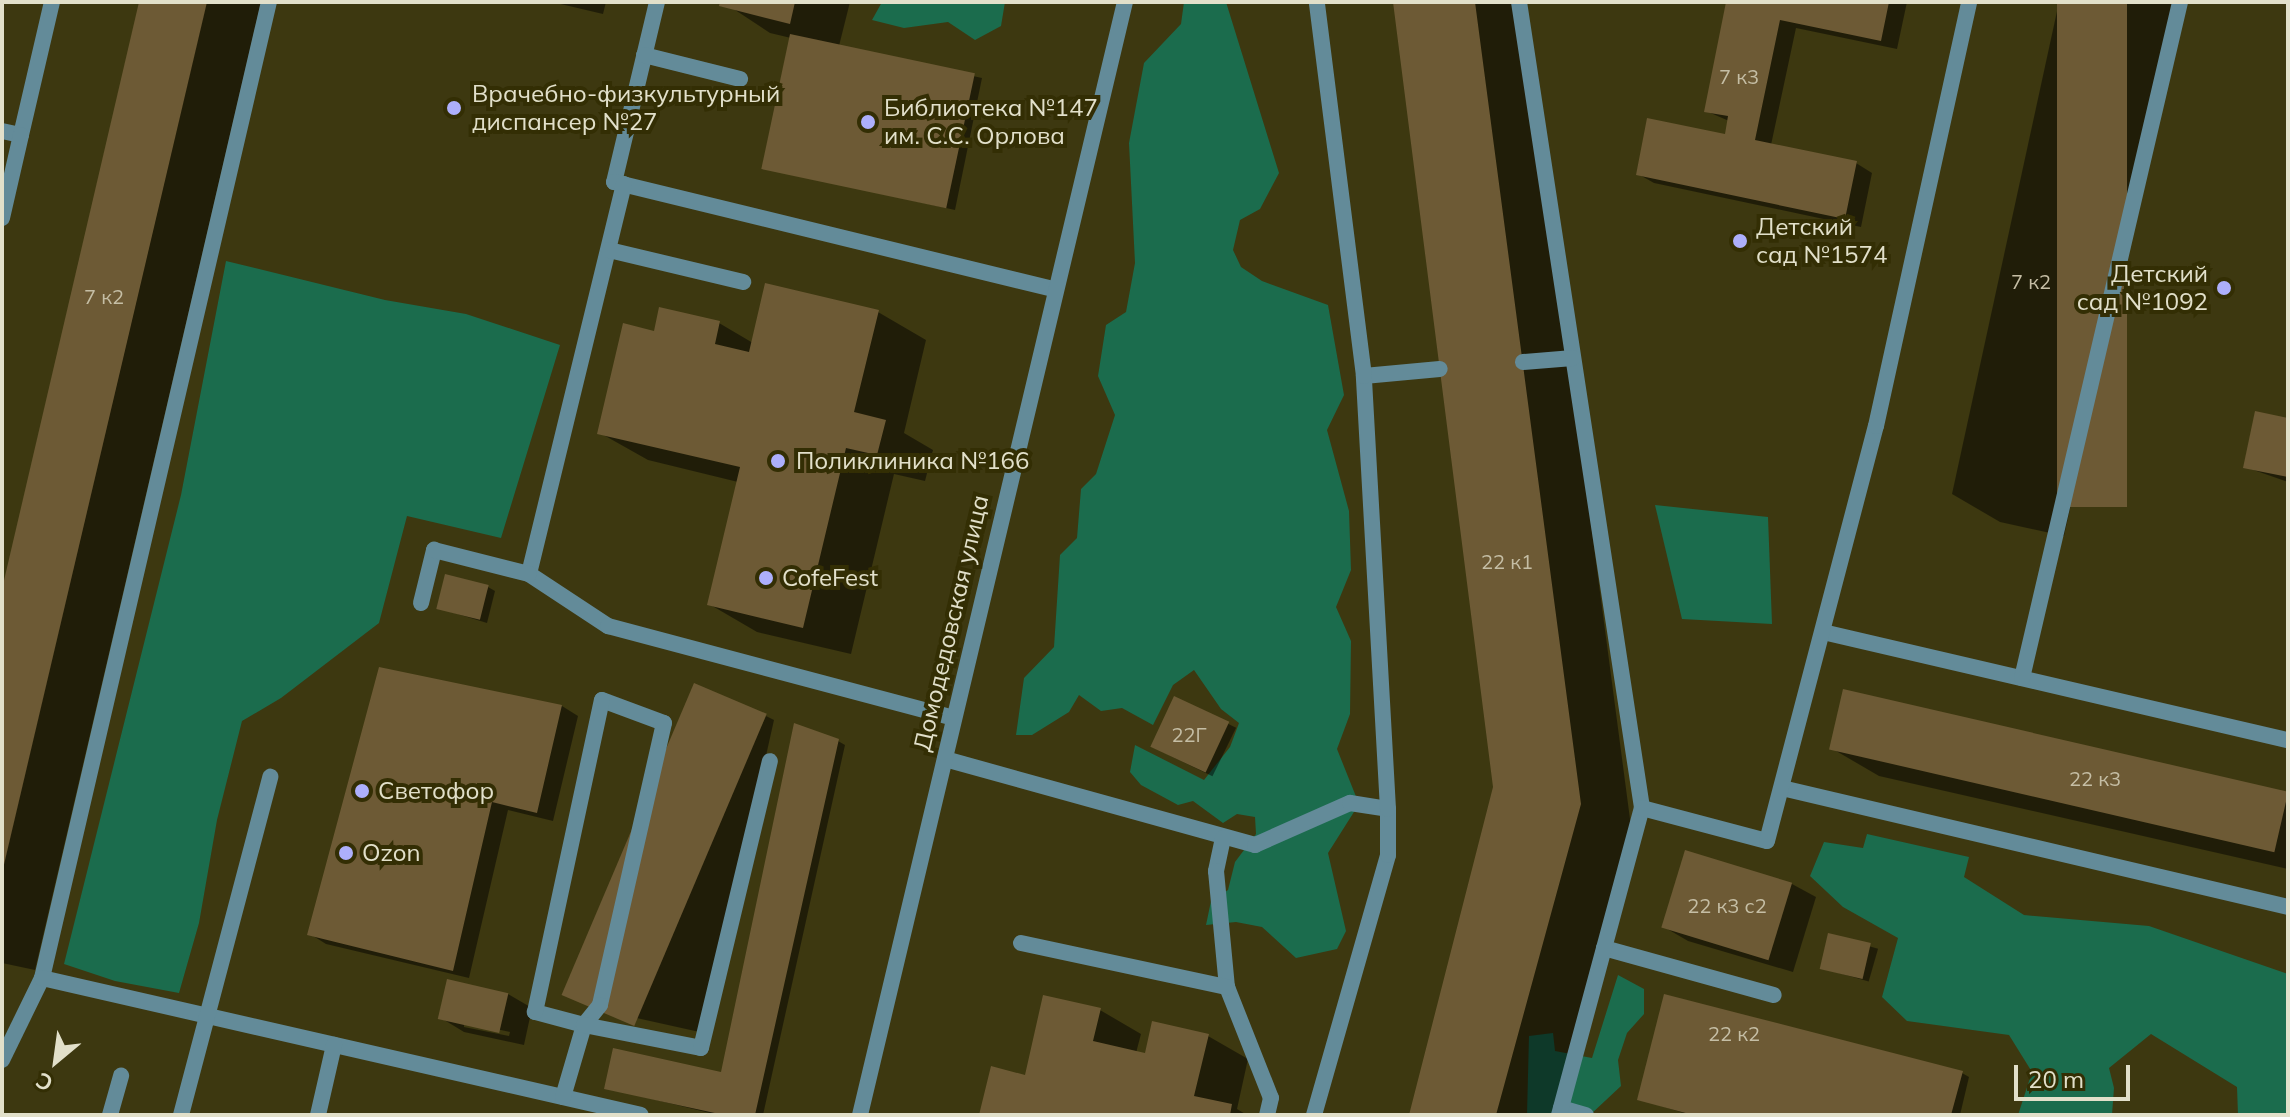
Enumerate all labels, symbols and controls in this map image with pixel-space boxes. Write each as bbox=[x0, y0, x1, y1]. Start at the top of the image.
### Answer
house number: 7 к3 bbox=[1719, 64, 1759, 88]
place label: Врачебно-физкультурный диспансер №27 bbox=[472, 80, 780, 136]
place label: Библиотека №147 им. С.С. Орлова bbox=[884, 94, 1098, 150]
marker: Врачебно-физкультурный диспансер №27 bbox=[443, 97, 465, 119]
marker: Библиотека №147 им. С.С. Орлова bbox=[859, 113, 877, 131]
place label: Детский сад №1574 bbox=[1756, 213, 1887, 269]
marker: Детский сад №1574 bbox=[1731, 232, 1749, 250]
place label: Детский сад №1092 bbox=[2077, 260, 2208, 316]
house number: 7 к2 bbox=[2011, 269, 2051, 293]
marker: Детский сад №1092 bbox=[2215, 279, 2233, 297]
house number: 7 к2 bbox=[84, 284, 124, 308]
place label: Поликлиника №166 bbox=[796, 447, 1029, 475]
marker: Поликлиника №166 bbox=[767, 450, 789, 472]
street label: Домодедовская улица bbox=[907, 492, 995, 754]
house number: 22 к1 bbox=[1481, 549, 1533, 573]
place label: CofeFest bbox=[782, 564, 878, 592]
marker: CofeFest bbox=[757, 569, 775, 587]
house number: 22Г bbox=[1171, 722, 1207, 746]
house number: 22 к3 bbox=[2069, 766, 2121, 790]
place label: Светофор bbox=[378, 777, 494, 805]
marker: Светофор bbox=[353, 782, 371, 800]
place label: Ozon bbox=[362, 839, 421, 867]
marker: Ozon bbox=[337, 844, 355, 862]
house number: 22 к3 с2 bbox=[1687, 893, 1767, 917]
north arrow bbox=[16, 1021, 96, 1101]
house number: 22 к2 bbox=[1708, 1021, 1760, 1045]
scale bar bbox=[2018, 1049, 2134, 1099]
text: 20 m bbox=[2028, 1064, 2084, 1094]
text: С bbox=[31, 1066, 58, 1098]

